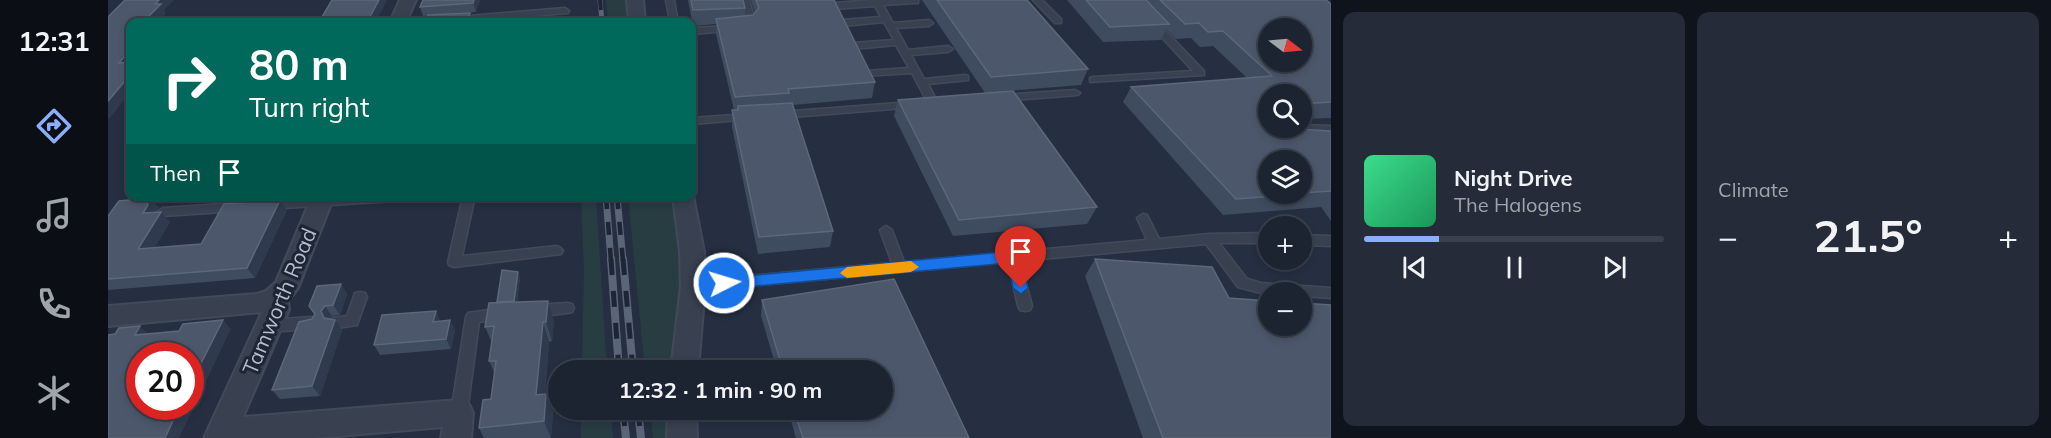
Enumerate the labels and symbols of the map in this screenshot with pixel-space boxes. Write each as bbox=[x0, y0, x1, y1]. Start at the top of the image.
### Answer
north arrow bbox=[1258, 18, 1312, 72]
street label: Tamworth Road bbox=[236, 224, 322, 378]
pin bbox=[995, 226, 1046, 288]
position arrow bbox=[692, 251, 756, 315]
speed limit sign: 20 bbox=[126, 342, 204, 420]

